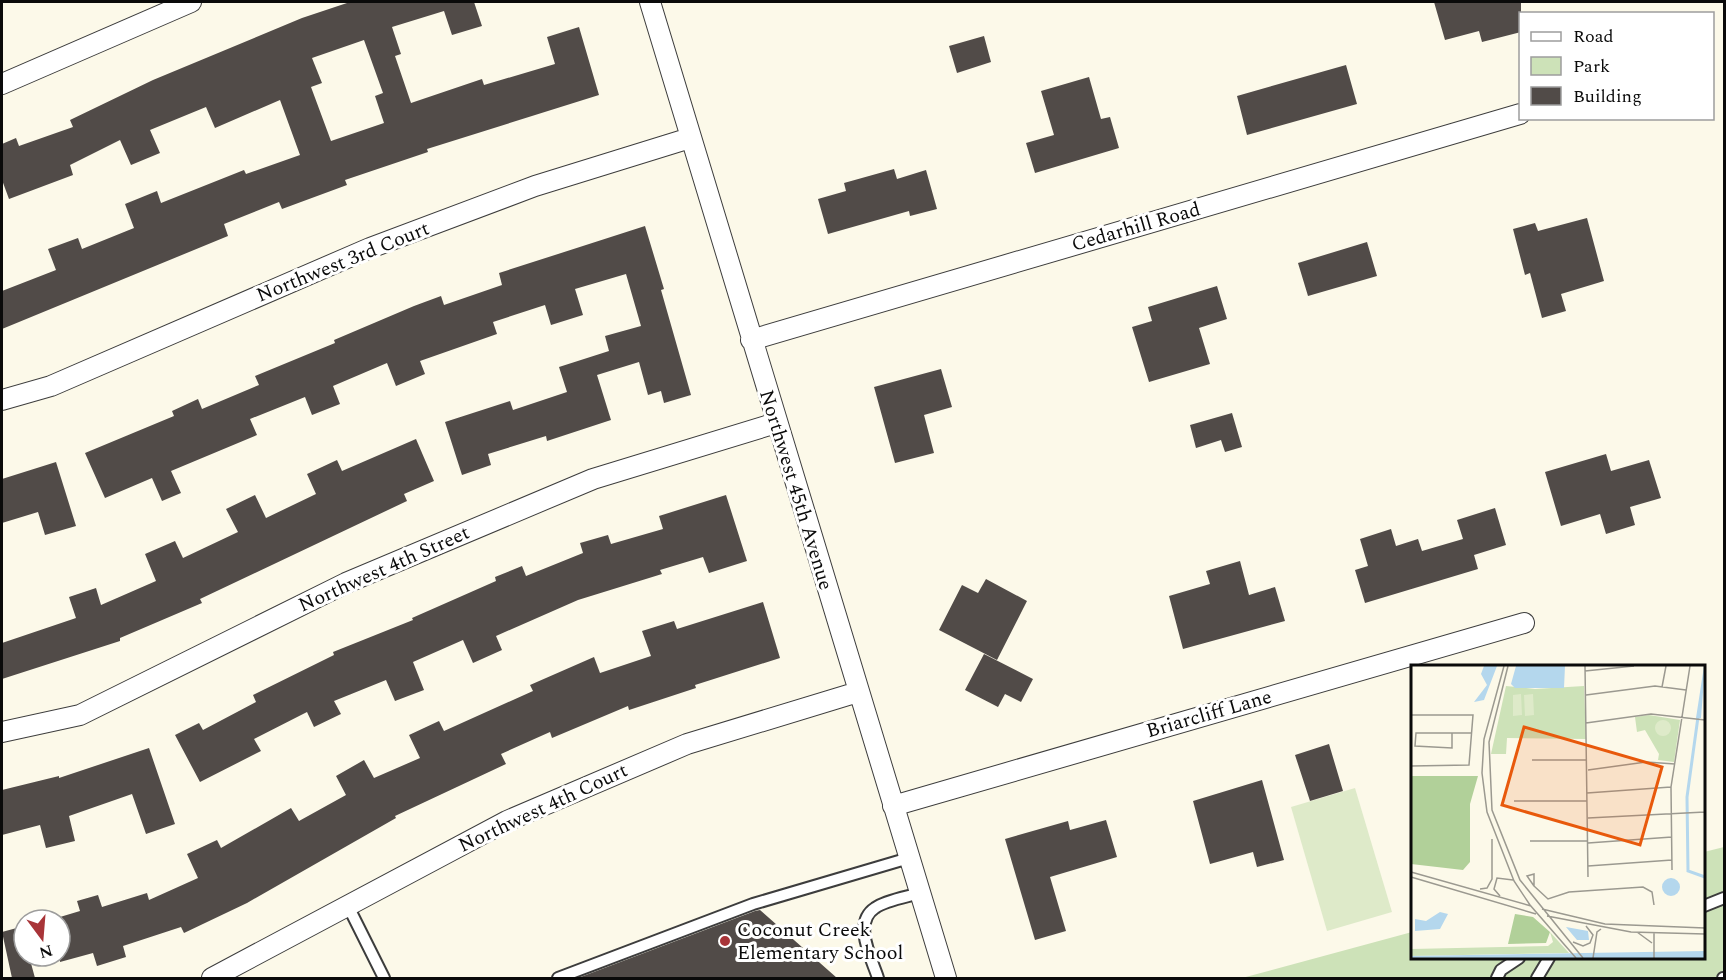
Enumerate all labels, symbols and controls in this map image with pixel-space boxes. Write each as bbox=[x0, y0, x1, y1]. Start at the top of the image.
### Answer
legend bbox=[1519, 12, 1714, 120]
text: Road bbox=[1573, 23, 1614, 50]
text: Park bbox=[1573, 53, 1610, 80]
text: Building bbox=[1573, 83, 1642, 110]
street label: Cedarhill Road bbox=[1068, 194, 1204, 260]
street label: Northwest 3rd Court bbox=[252, 214, 434, 310]
street label: Northwest 45th Avenue bbox=[751, 386, 841, 594]
street label: Northwest 4th Street bbox=[294, 518, 474, 620]
inset map bbox=[1411, 665, 1705, 959]
street label: Briarcliff Lane bbox=[1143, 682, 1275, 746]
street label: Northwest 4th Court bbox=[453, 756, 633, 860]
north arrow bbox=[12, 908, 72, 968]
place label: Coconut Creek Elementary School bbox=[737, 915, 903, 968]
marker: Coconut Creek Elementary School bbox=[718, 934, 732, 948]
text: N bbox=[36, 938, 55, 965]

